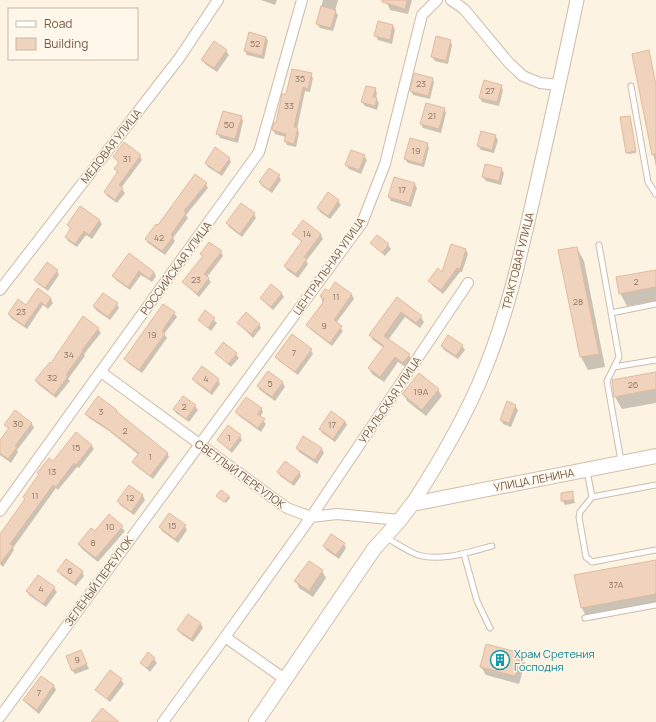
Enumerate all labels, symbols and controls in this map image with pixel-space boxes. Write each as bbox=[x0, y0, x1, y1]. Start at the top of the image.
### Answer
legend bbox=[8, 8, 138, 60]
text: Road bbox=[44, 15, 72, 32]
text: Building bbox=[44, 35, 88, 52]
house number: 52 bbox=[250, 37, 260, 50]
house number: 35 bbox=[295, 72, 305, 85]
house number: 23 bbox=[416, 77, 426, 90]
house number: 27 bbox=[485, 84, 495, 97]
house number: 33 bbox=[284, 99, 294, 112]
street label: МЕДОВАЯ УЛИЦА bbox=[77, 105, 144, 186]
house number: 21 bbox=[428, 109, 436, 122]
house number: 50 bbox=[224, 118, 234, 131]
house number: 19 bbox=[411, 144, 421, 157]
house number: 31 bbox=[123, 152, 131, 165]
house number: 17 bbox=[398, 183, 406, 196]
street label: ТРАКТОВАЯ УЛИЦА bbox=[498, 211, 537, 311]
street label: ЦЕНТРАЛЬНАЯ УЛИЦА bbox=[289, 214, 368, 318]
street label: РОССИЙСКАЯ УЛИЦА bbox=[137, 218, 215, 317]
house number: 14 bbox=[303, 227, 311, 240]
house number: 42 bbox=[154, 231, 164, 244]
house number: 23 bbox=[191, 273, 201, 286]
house number: 2 bbox=[633, 275, 639, 288]
house number: 11 bbox=[332, 290, 340, 303]
house number: 28 bbox=[573, 295, 583, 308]
house number: 23 bbox=[16, 305, 26, 318]
house number: 9 bbox=[321, 319, 327, 332]
house number: 19 bbox=[147, 328, 157, 341]
house number: 7 bbox=[292, 346, 297, 359]
house number: 34 bbox=[64, 348, 74, 361]
street label: УРАЛЬСКАЯ УЛИЦА bbox=[355, 353, 424, 446]
house number: 32 bbox=[47, 371, 57, 384]
house number: 4 bbox=[203, 372, 209, 385]
house number: 5 bbox=[267, 377, 273, 390]
house number: 26 bbox=[628, 378, 639, 391]
house number: 19А bbox=[414, 385, 429, 398]
house number: 2 bbox=[181, 400, 187, 413]
house number: 3 bbox=[99, 405, 104, 418]
house number: 30 bbox=[13, 417, 23, 430]
house number: 17 bbox=[328, 418, 336, 431]
house number: 2 bbox=[122, 424, 128, 437]
house number: 1 bbox=[227, 431, 231, 444]
street label: СВЕТЛЫЙ ПЕРЕУЛОК bbox=[192, 436, 289, 512]
house number: 15 bbox=[72, 441, 80, 454]
house number: 1 bbox=[148, 450, 152, 463]
street label: УЛИЦА ЛЕНИНА bbox=[492, 464, 576, 495]
house number: 13 bbox=[48, 465, 56, 478]
house number: 11 bbox=[31, 489, 39, 502]
house number: 12 bbox=[126, 491, 134, 504]
house number: 15 bbox=[168, 519, 176, 532]
house number: 10 bbox=[106, 520, 115, 533]
street label: ЗЕЛЁНЫЙ ПЕРЕУЛОК bbox=[61, 532, 137, 629]
house number: 8 bbox=[90, 536, 96, 549]
house number: 6 bbox=[67, 564, 73, 577]
house number: 37А bbox=[609, 578, 624, 591]
house number: 4 bbox=[38, 582, 44, 595]
place label: Храм Сретения Господня bbox=[514, 646, 595, 674]
building icon: Храм Сретения Господня bbox=[489, 649, 511, 671]
house number: 9 bbox=[74, 653, 80, 666]
house number: 7 bbox=[37, 686, 42, 699]

